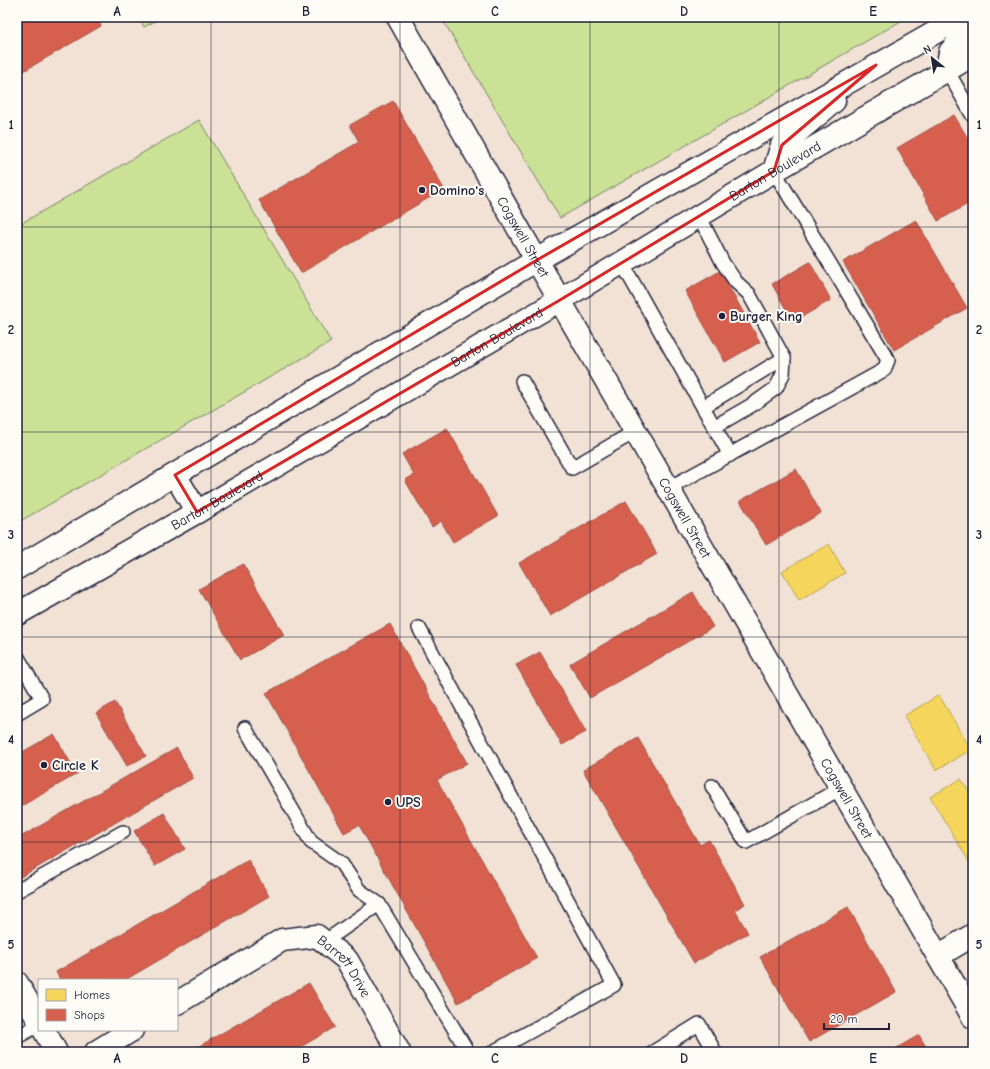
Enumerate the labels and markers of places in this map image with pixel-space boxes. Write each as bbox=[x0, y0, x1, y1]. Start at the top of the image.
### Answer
place label: Domino's bbox=[430, 182, 484, 199]
marker: Domino's bbox=[417, 185, 427, 195]
place label: Burger King bbox=[730, 308, 803, 325]
marker: Burger King bbox=[717, 311, 727, 321]
place label: Circle K bbox=[52, 757, 99, 774]
marker: Circle K bbox=[39, 760, 49, 770]
place label: UPS bbox=[396, 794, 421, 811]
marker: UPS bbox=[383, 797, 393, 807]

